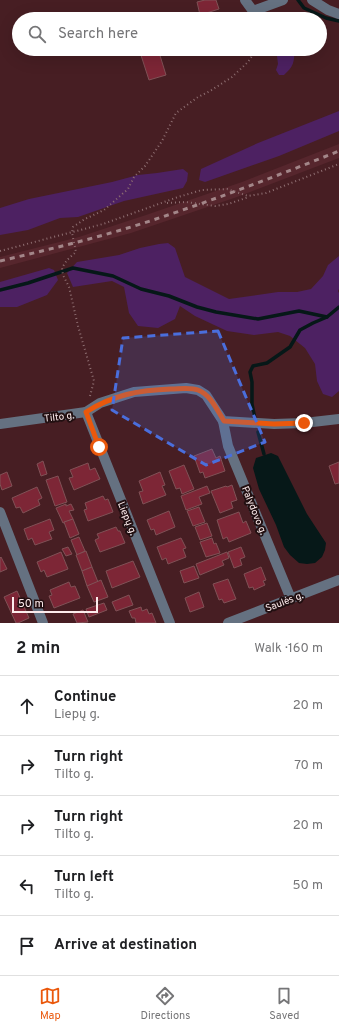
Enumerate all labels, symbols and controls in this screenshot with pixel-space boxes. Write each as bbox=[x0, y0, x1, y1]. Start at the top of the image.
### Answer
search box bbox=[12, 12, 327, 56]
icon: search bbox=[26, 23, 48, 45]
text: Search here bbox=[58, 25, 138, 44]
street label: Tilto g. bbox=[43, 409, 75, 426]
route end bbox=[295, 414, 313, 432]
route start bbox=[90, 438, 108, 456]
street label: Palydovo g. bbox=[238, 484, 269, 537]
street label: Liepų g. bbox=[114, 500, 139, 537]
street label: Saulės g. bbox=[264, 589, 305, 616]
scale bar bbox=[12, 595, 98, 614]
text: 50 m bbox=[18, 597, 44, 611]
text: 2 min bbox=[16, 638, 60, 660]
text: Walk · 160 m bbox=[254, 641, 323, 657]
text: Continue bbox=[54, 688, 116, 707]
icon: ahead bbox=[16, 695, 38, 717]
text: 20 m bbox=[293, 698, 323, 714]
text: Liepų g. bbox=[54, 707, 100, 723]
text: Turn right bbox=[54, 748, 123, 767]
icon: right bbox=[16, 755, 38, 777]
text: 70 m bbox=[294, 758, 323, 774]
text: Tilto g. bbox=[54, 767, 94, 783]
text: Turn right bbox=[54, 808, 123, 827]
icon: right bbox=[16, 815, 38, 837]
text: 20 m bbox=[293, 818, 323, 834]
text: Tilto g. bbox=[54, 827, 94, 843]
text: Turn left bbox=[54, 868, 114, 887]
icon: left bbox=[16, 875, 38, 897]
text: 50 m bbox=[293, 878, 323, 894]
text: Tilto g. bbox=[54, 887, 94, 903]
icon: arrive bbox=[16, 935, 38, 957]
text: Arrive at destination bbox=[54, 936, 197, 955]
tab: Map bbox=[39, 985, 61, 1023]
tab: Directions bbox=[140, 985, 190, 1023]
tab: Saved bbox=[269, 985, 300, 1023]

